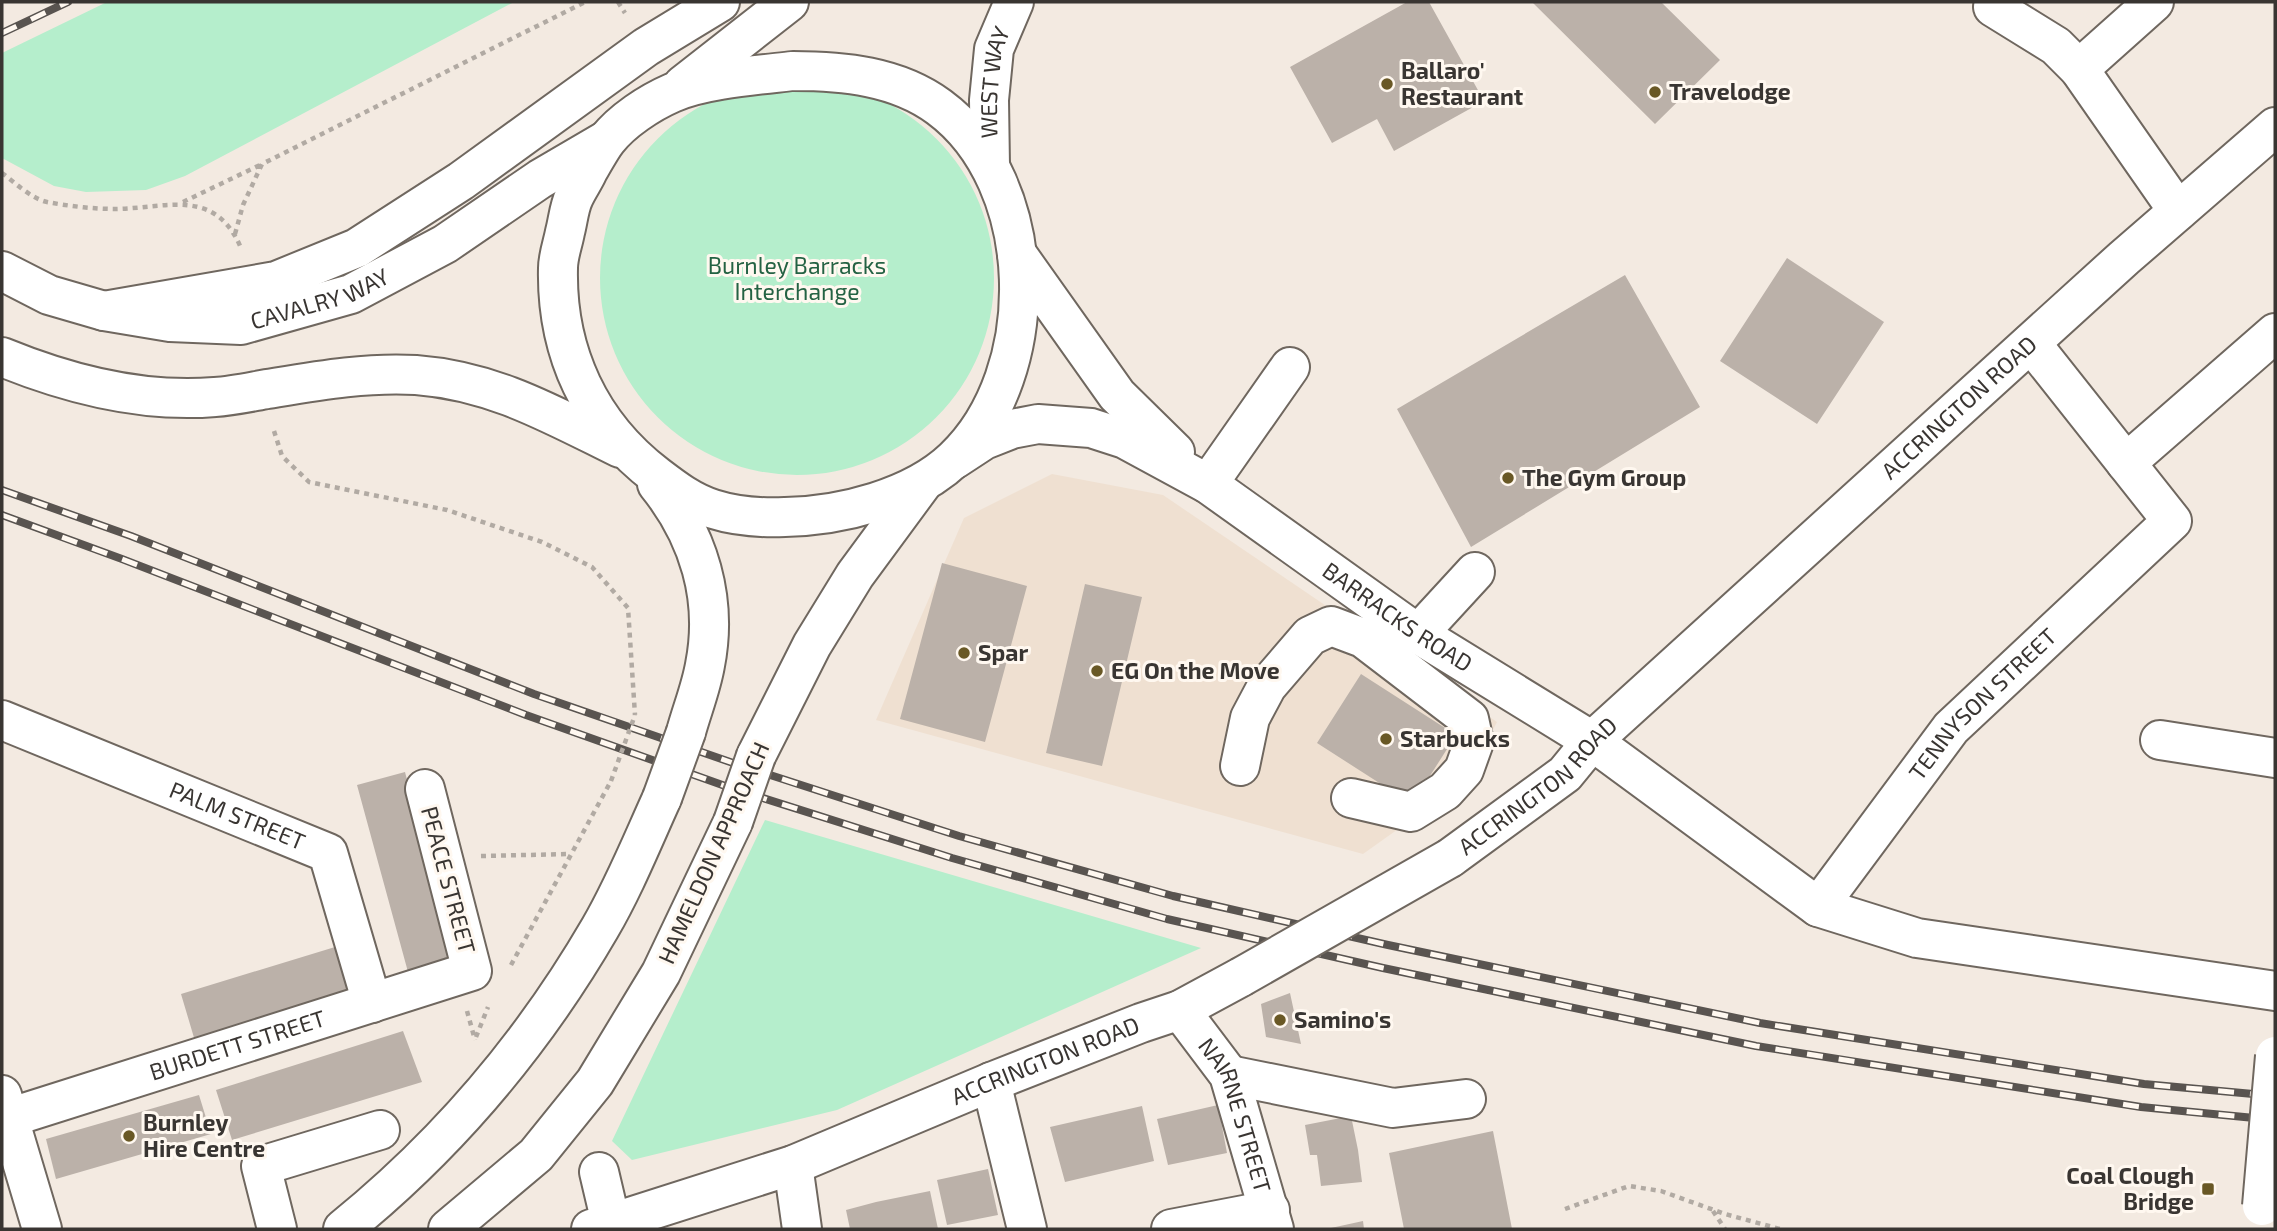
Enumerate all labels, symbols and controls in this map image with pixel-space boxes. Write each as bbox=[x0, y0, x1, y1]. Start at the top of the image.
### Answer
street label: WEST WAY bbox=[974, 22, 1015, 139]
place label: Ballaro' Restaurant bbox=[1401, 56, 1523, 110]
marker: Ballaro' Restaurant bbox=[1379, 76, 1395, 92]
place label: Travelodge bbox=[1669, 77, 1791, 105]
marker: Travelodge bbox=[1647, 84, 1663, 100]
park label: Burnley Barracks Interchange bbox=[708, 251, 886, 305]
street label: CAVALRY WAY bbox=[247, 261, 393, 335]
street label: ACCRINGTON ROAD bbox=[1875, 329, 2042, 484]
place label: The Gym Group bbox=[1522, 463, 1686, 491]
marker: The Gym Group bbox=[1500, 470, 1516, 486]
street label: BARRACKS ROAD bbox=[1318, 555, 1478, 677]
street label: TENNYSON STREET bbox=[1902, 622, 2062, 785]
place label: Spar bbox=[978, 638, 1028, 666]
marker: Spar bbox=[956, 645, 972, 661]
place label: EG On the Move bbox=[1111, 656, 1280, 684]
marker: EG On the Move bbox=[1089, 663, 1105, 679]
street label: ACCRINGTON ROAD bbox=[1452, 710, 1622, 860]
place label: Starbucks bbox=[1400, 724, 1510, 752]
marker: Starbucks bbox=[1378, 731, 1394, 747]
street label: HAMELDON APPROACH bbox=[652, 737, 775, 968]
street label: PALM STREET bbox=[166, 775, 309, 855]
street label: PEACE STREET bbox=[416, 803, 482, 956]
street label: BURDETT STREET bbox=[146, 1003, 329, 1085]
place label: Samino's bbox=[1294, 1005, 1391, 1033]
street label: ACCRINGTON ROAD bbox=[947, 1010, 1143, 1110]
marker: Samino's bbox=[1272, 1012, 1288, 1028]
street label: NAIRNE STREET bbox=[1193, 1032, 1278, 1196]
place label: Burnley Hire Centre bbox=[143, 1108, 265, 1162]
marker: Burnley Hire Centre bbox=[121, 1128, 137, 1144]
place label: Coal Clough Bridge bbox=[2066, 1161, 2194, 1215]
marker: Coal Clough Bridge bbox=[2200, 1181, 2216, 1197]

